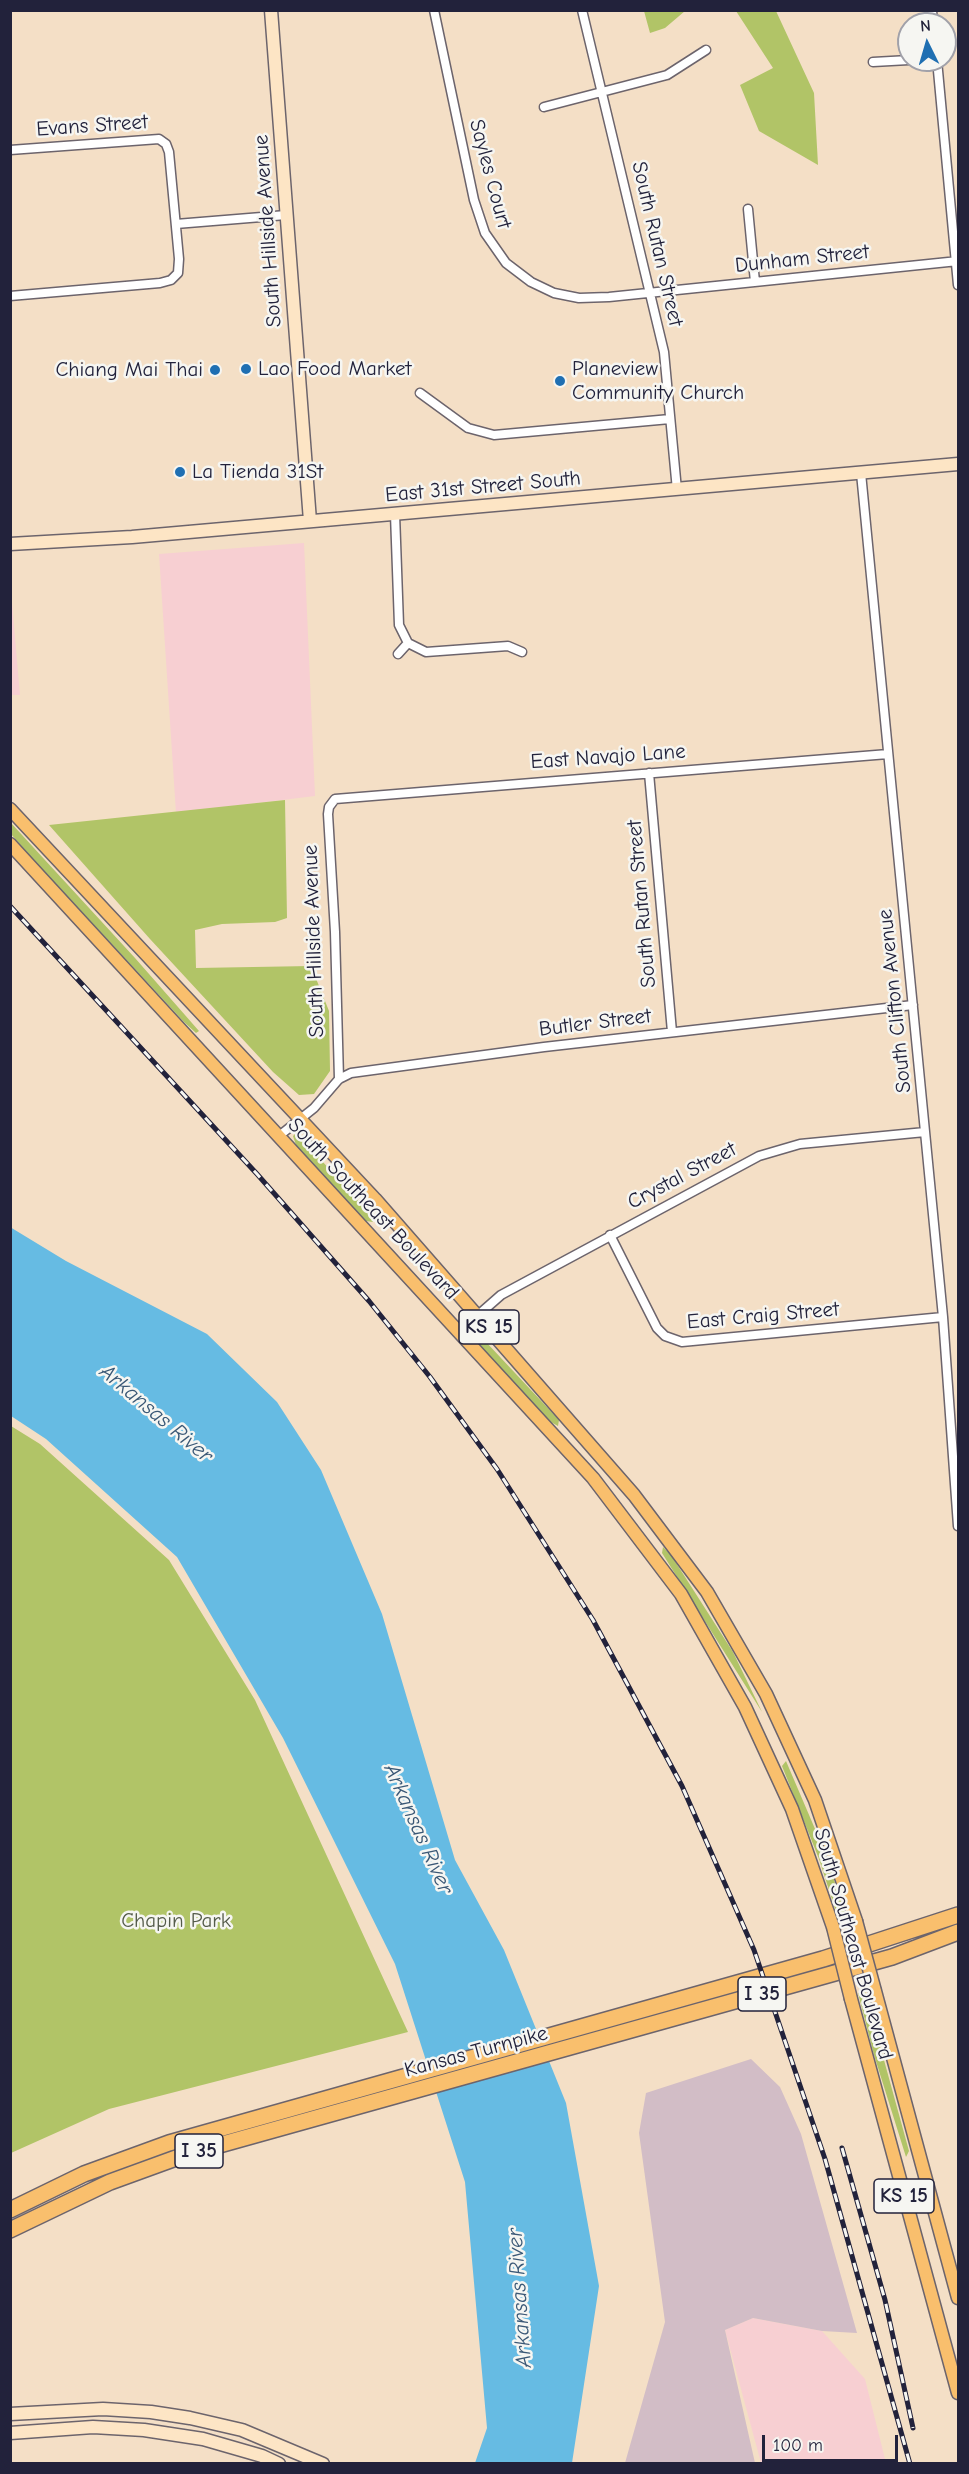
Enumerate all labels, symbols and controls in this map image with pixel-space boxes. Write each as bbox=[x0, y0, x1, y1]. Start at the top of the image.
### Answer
north arrow bbox=[897, 12, 957, 72]
text: N bbox=[920, 17, 932, 35]
street label: Evans Street bbox=[35, 110, 149, 142]
street label: Sayles Court bbox=[463, 117, 517, 231]
street label: South Hillside Avenue bbox=[249, 134, 287, 328]
street label: South Rutan Street bbox=[626, 159, 688, 329]
street label: Dunham Street bbox=[734, 239, 870, 279]
place label: Lao Food Market bbox=[258, 356, 411, 382]
place label: Planeview Community Church bbox=[572, 356, 744, 406]
place label: Chiang Mai Thai bbox=[55, 357, 203, 383]
marker: Lao Food Market bbox=[239, 362, 253, 376]
marker: Chiang Mai Thai bbox=[208, 363, 222, 377]
marker: Planeview Community Church bbox=[553, 374, 567, 388]
place label: La Tienda 31St bbox=[192, 459, 323, 485]
marker: La Tienda 31St bbox=[173, 465, 187, 479]
street label: East 31st Street South bbox=[384, 466, 582, 508]
street label: East Navajo Lane bbox=[530, 739, 686, 775]
street label: South Rutan Street bbox=[622, 819, 662, 989]
street label: South Hillside Avenue bbox=[298, 844, 330, 1038]
street label: South Clifton Avenue bbox=[873, 908, 917, 1094]
street label: Butler Street bbox=[537, 1004, 653, 1042]
street label: South Southeast Boulevard bbox=[282, 1113, 464, 1305]
street label: Crystal Street bbox=[623, 1137, 741, 1215]
street label: East Craig Street bbox=[686, 1297, 840, 1335]
road number: KS 15 bbox=[459, 1310, 519, 1344]
water label: Arkansas River bbox=[94, 1359, 218, 1469]
water label: Arkansas River bbox=[378, 1760, 458, 1898]
street label: South Southeast Boulevard bbox=[808, 1825, 898, 2063]
park label: Chapin Park bbox=[121, 1908, 231, 1934]
road number: I 35 bbox=[738, 1977, 786, 2011]
street label: Kansas Turnpike bbox=[402, 2021, 550, 2083]
road number: I 35 bbox=[175, 2134, 223, 2168]
road number: KS 15 bbox=[874, 2179, 934, 2213]
water label: Arkansas River bbox=[502, 2227, 538, 2369]
scale bar bbox=[765, 2423, 902, 2461]
text: 100 m bbox=[773, 2435, 823, 2456]

